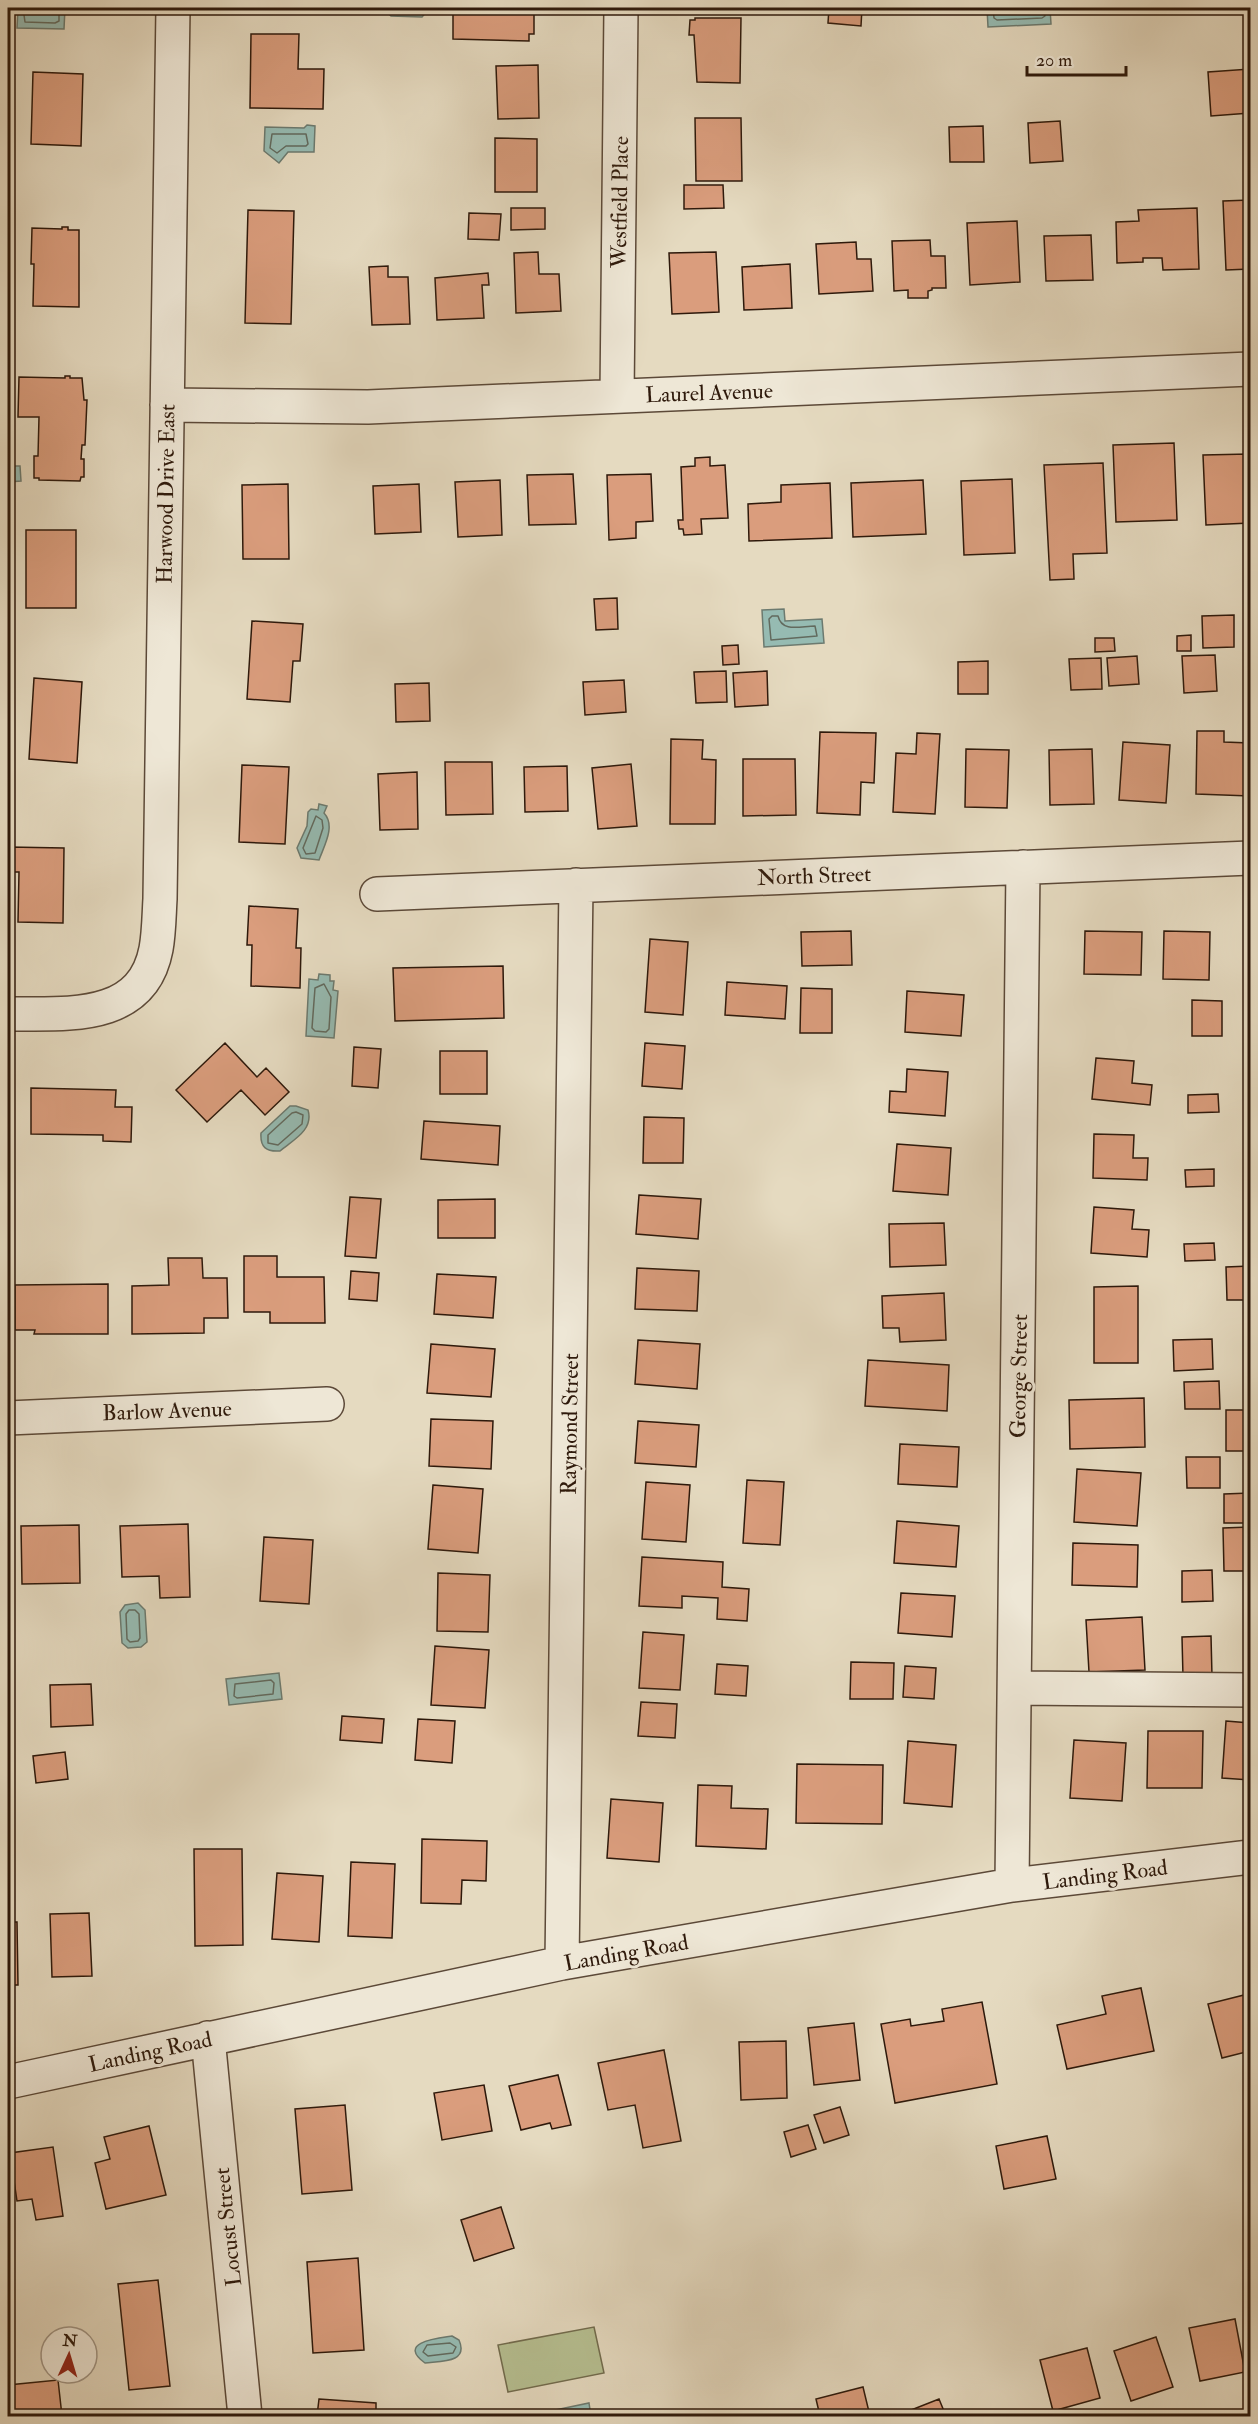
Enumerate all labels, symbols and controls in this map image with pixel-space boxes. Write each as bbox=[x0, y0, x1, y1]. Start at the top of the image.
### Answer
scale bar bbox=[1027, 39, 1126, 77]
text: 20 m bbox=[1036, 49, 1072, 72]
street label: Westfield Place bbox=[605, 136, 635, 269]
street label: Laurel Avenue bbox=[645, 377, 773, 409]
street label: Harwood Drive East bbox=[150, 404, 182, 584]
street label: North Street bbox=[756, 860, 872, 892]
street label: George Street bbox=[1004, 1314, 1034, 1438]
street label: Raymond Street bbox=[555, 1353, 585, 1495]
street label: Barlow Avenue bbox=[102, 1395, 232, 1427]
street label: Landing Road bbox=[1041, 1853, 1169, 1897]
street label: Landing Road bbox=[562, 1928, 691, 1978]
street label: Landing Road bbox=[86, 2025, 215, 2079]
street label: Locust Street bbox=[208, 2166, 248, 2288]
north arrow bbox=[39, 2325, 99, 2385]
text: N bbox=[61, 2330, 78, 2352]

